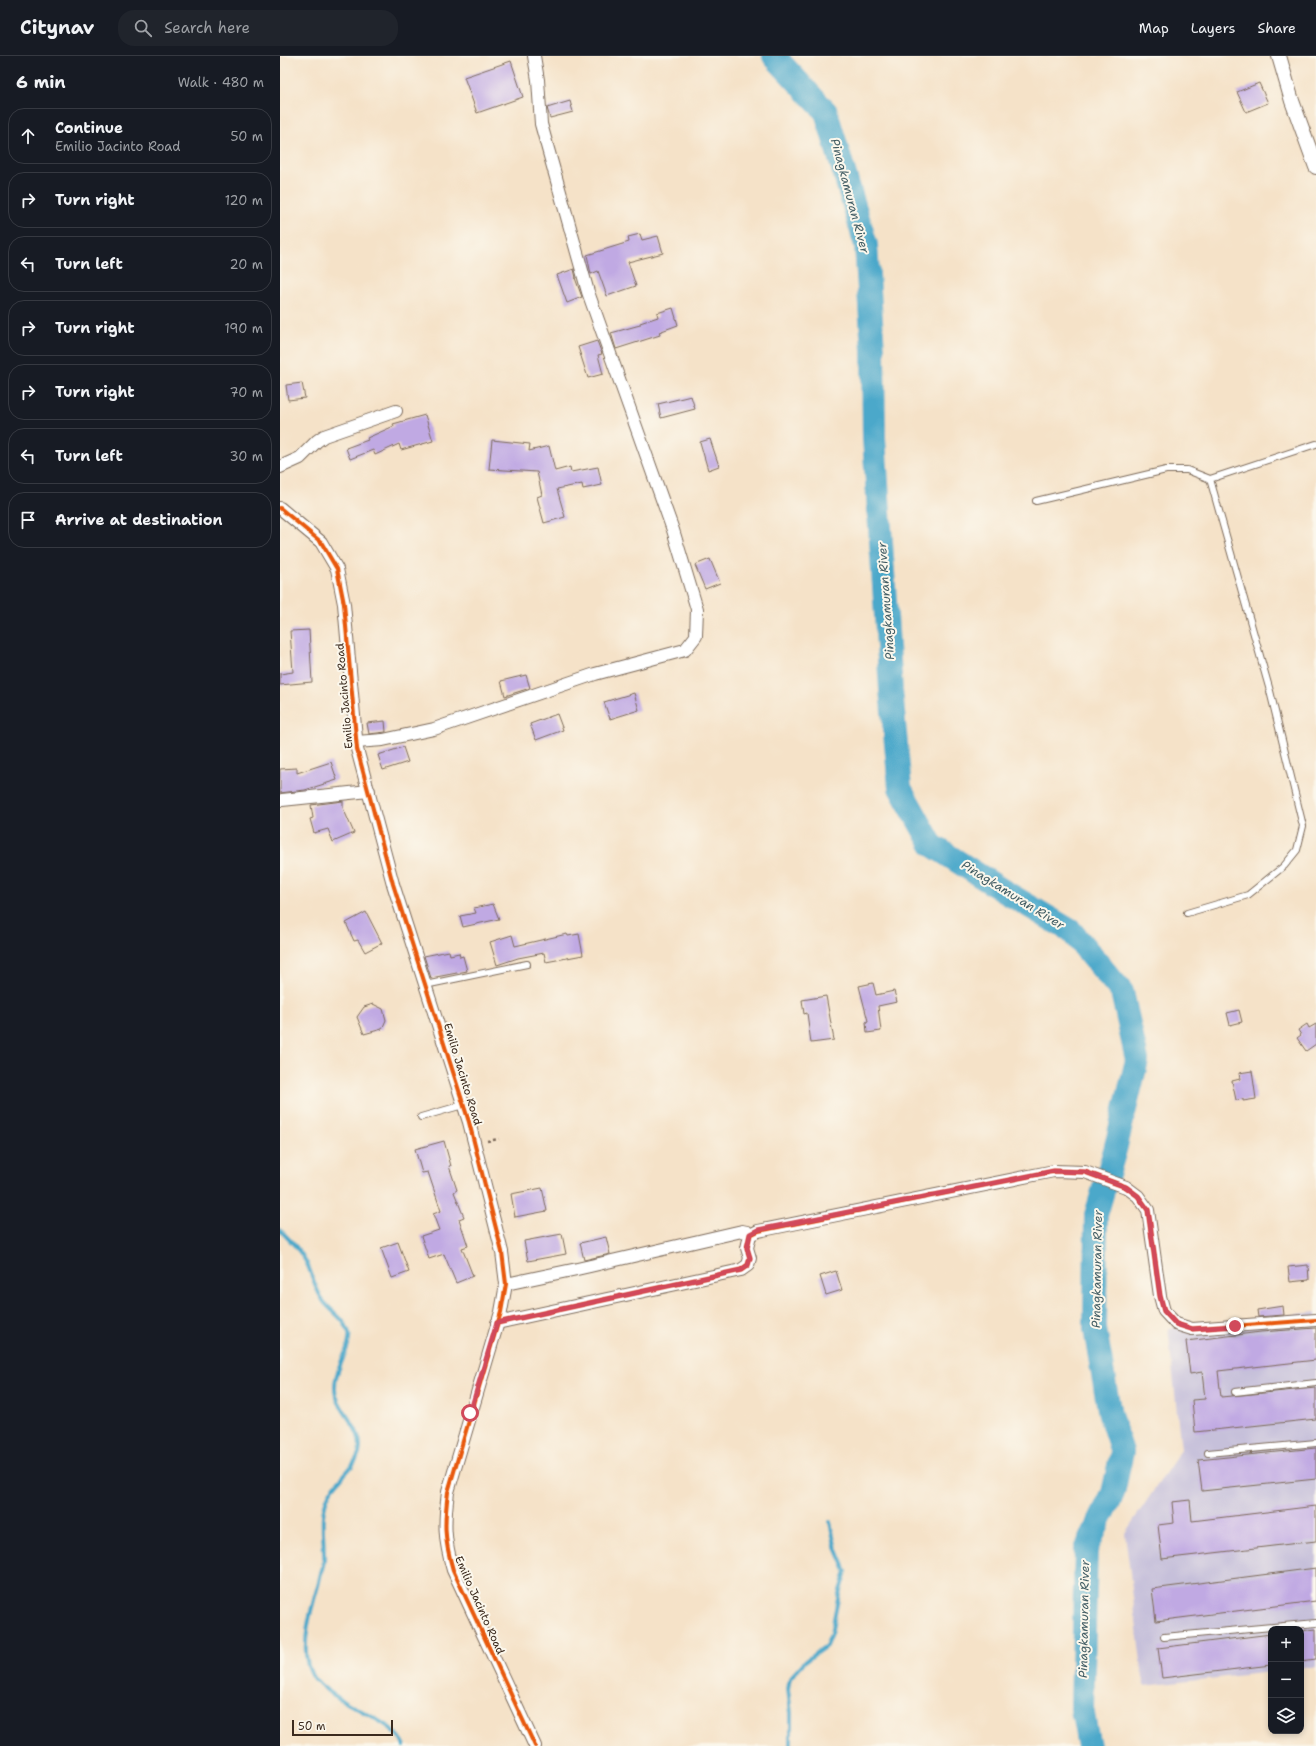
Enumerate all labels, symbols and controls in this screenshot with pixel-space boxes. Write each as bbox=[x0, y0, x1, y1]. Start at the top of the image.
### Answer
search box bbox=[118, 10, 398, 46]
text: Citynav bbox=[20, 15, 94, 40]
icon: search bbox=[132, 17, 154, 39]
text: Search here bbox=[164, 18, 250, 38]
text: Map bbox=[1139, 19, 1169, 37]
text: Layers bbox=[1191, 19, 1235, 37]
text: Share bbox=[1257, 19, 1296, 37]
text: 6 min bbox=[16, 71, 66, 93]
text: Walk · 480 m bbox=[178, 74, 264, 91]
text: Continue bbox=[55, 118, 123, 138]
icon: ahead bbox=[17, 125, 39, 147]
text: 50 m bbox=[230, 128, 263, 145]
water label: Pinagkamuran River bbox=[827, 137, 873, 255]
text: Emilio Jacinto Road bbox=[55, 138, 181, 155]
icon: right bbox=[17, 189, 39, 211]
text: Turn right bbox=[55, 190, 135, 210]
text: 120 m bbox=[225, 192, 263, 209]
icon: left bbox=[17, 253, 39, 275]
text: Turn left bbox=[55, 254, 123, 274]
text: 20 m bbox=[230, 256, 263, 273]
icon: right bbox=[17, 317, 39, 339]
text: Turn right bbox=[55, 318, 135, 338]
text: 190 m bbox=[224, 320, 263, 337]
icon: right bbox=[17, 381, 39, 403]
text: Turn right bbox=[55, 382, 135, 402]
text: 70 m bbox=[229, 384, 263, 401]
icon: left bbox=[17, 445, 39, 467]
text: Turn left bbox=[55, 446, 123, 466]
text: 30 m bbox=[229, 448, 263, 465]
icon: arrive bbox=[17, 509, 39, 531]
text: Arrive at destination bbox=[55, 510, 223, 530]
water label: Pinagkamuran River bbox=[874, 541, 898, 660]
street label: Emilio Jacinto Road bbox=[332, 642, 357, 750]
water label: Pinagkamuran River bbox=[959, 857, 1068, 933]
street label: Emilio Jacinto Road bbox=[440, 1021, 485, 1127]
water label: Pinagkamuran River bbox=[1088, 1210, 1106, 1328]
route end bbox=[1226, 1317, 1244, 1335]
route start bbox=[461, 1404, 479, 1422]
street label: Emilio Jacinto Road bbox=[451, 1554, 508, 1657]
water label: Pinagkamuran River bbox=[1075, 1560, 1093, 1678]
map controls bbox=[1268, 1626, 1304, 1734]
button: + bbox=[1268, 1626, 1304, 1662]
button: − bbox=[1268, 1662, 1304, 1698]
button: layers bbox=[1268, 1698, 1304, 1734]
scale bar bbox=[292, 1718, 393, 1737]
text: 50 m bbox=[298, 1719, 326, 1734]

